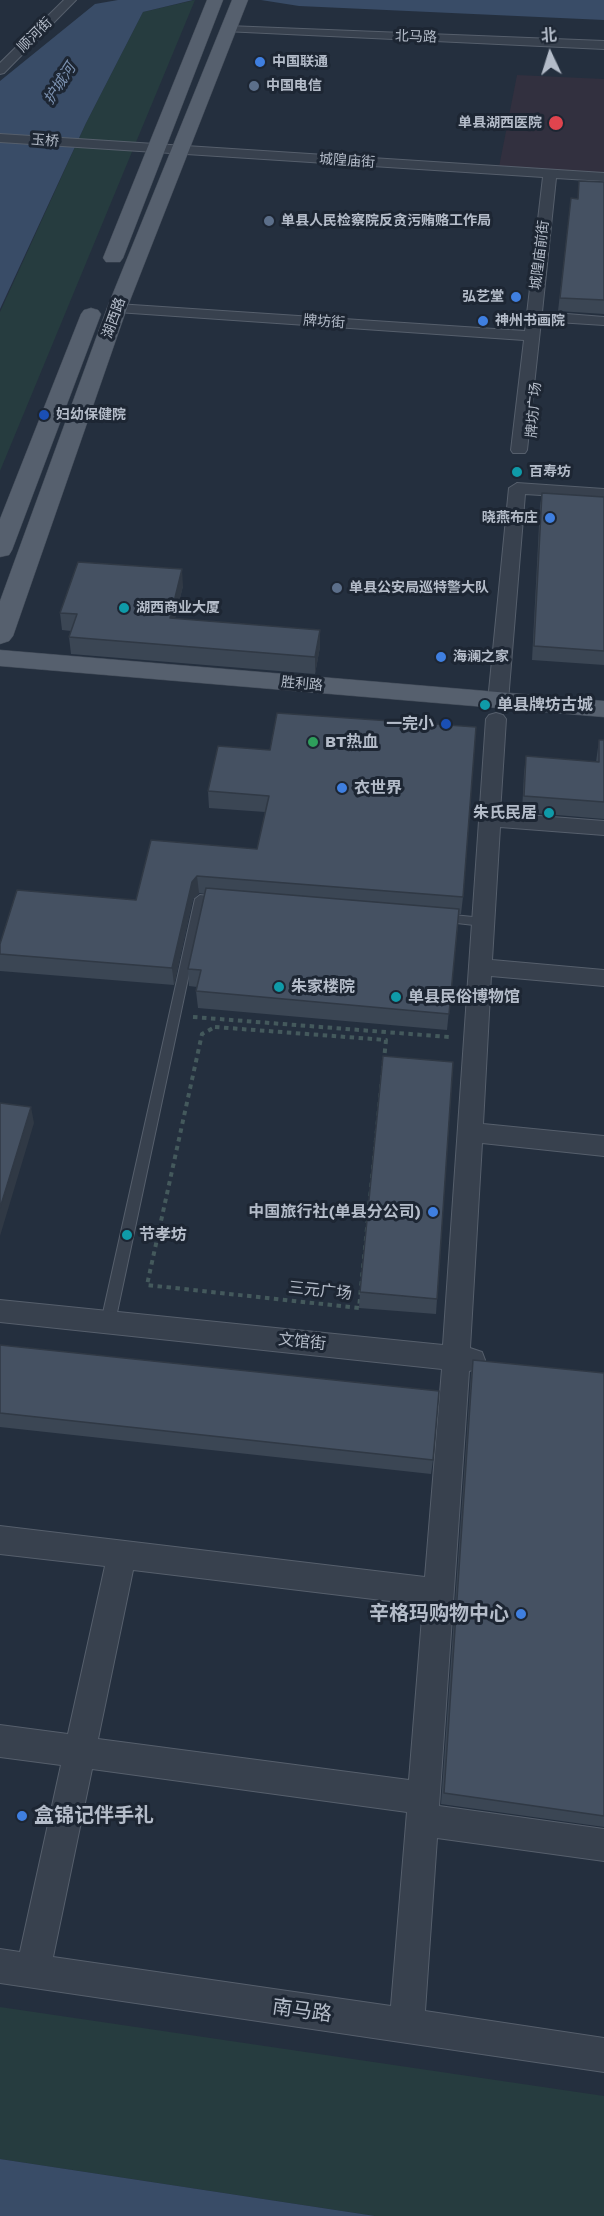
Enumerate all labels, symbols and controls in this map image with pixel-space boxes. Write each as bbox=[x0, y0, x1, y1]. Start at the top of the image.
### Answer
street label: 顺河街 bbox=[14, 14, 56, 56]
north arrow bbox=[520, 24, 580, 84]
text: 北 bbox=[540, 26, 557, 46]
street label: 北马路 bbox=[395, 28, 437, 46]
place label: 中国联通 bbox=[272, 54, 328, 70]
marker: 中国联通 bbox=[253, 55, 267, 69]
water label: 护城河 bbox=[40, 60, 80, 108]
place label: 中国电信 bbox=[266, 78, 322, 94]
marker: 中国电信 bbox=[247, 79, 261, 93]
marker: 单县湖西医院 bbox=[547, 114, 565, 132]
place label: 单县湖西医院 bbox=[458, 115, 542, 131]
street label: 玉桥 bbox=[30, 132, 60, 150]
street label: 城隍庙街 bbox=[318, 151, 376, 171]
place label: 单县人民检察院反贪污贿赂工作局 bbox=[281, 213, 491, 229]
marker: 单县人民检察院反贪污贿赂工作局 bbox=[262, 214, 276, 228]
street label: 城隍庙前街 bbox=[527, 219, 553, 291]
place label: 弘艺堂 bbox=[462, 289, 504, 305]
marker: 弘艺堂 bbox=[509, 290, 523, 304]
street label: 湖西路 bbox=[99, 295, 129, 341]
street label: 牌坊街 bbox=[302, 312, 346, 332]
place label: 神州书画院 bbox=[495, 313, 565, 329]
marker: 神州书画院 bbox=[476, 314, 490, 328]
street label: 牌坊广场 bbox=[523, 381, 545, 439]
place label: 妇幼保健院 bbox=[56, 407, 126, 423]
marker: 妇幼保健院 bbox=[37, 408, 51, 422]
place label: 百寿坊 bbox=[529, 464, 571, 480]
marker: 百寿坊 bbox=[510, 465, 524, 479]
place label: 晓燕布庄 bbox=[482, 510, 538, 526]
marker: 晓燕布庄 bbox=[543, 511, 557, 525]
place label: 单县公安局巡特警大队 bbox=[349, 580, 489, 596]
marker: 单县公安局巡特警大队 bbox=[330, 581, 344, 595]
place label: 湖西商业大厦 bbox=[136, 600, 220, 616]
marker: 湖西商业大厦 bbox=[117, 601, 131, 615]
place label: 海澜之家 bbox=[453, 649, 509, 665]
marker: 海澜之家 bbox=[434, 650, 448, 664]
street label: 胜利路 bbox=[280, 674, 324, 694]
place label: 单县牌坊古城 bbox=[497, 695, 593, 715]
marker: 单县牌坊古城 bbox=[478, 698, 492, 712]
place label: 一完小 bbox=[386, 714, 434, 734]
marker: 一完小 bbox=[439, 717, 453, 731]
place label: BT热血 bbox=[325, 732, 378, 752]
marker: BT热血 bbox=[306, 735, 320, 749]
place label: 衣世界 bbox=[354, 778, 402, 798]
marker: 衣世界 bbox=[335, 781, 349, 795]
place label: 朱氏民居 bbox=[473, 803, 537, 823]
marker: 朱氏民居 bbox=[542, 806, 556, 820]
place label: 朱家楼院 bbox=[291, 977, 355, 997]
marker: 朱家楼院 bbox=[272, 980, 286, 994]
place label: 单县民俗博物馆 bbox=[408, 987, 520, 1007]
marker: 单县民俗博物馆 bbox=[389, 990, 403, 1004]
place label: 中国旅行社(单县分公司) bbox=[248, 1202, 421, 1222]
marker: 中国旅行社(单县分公司) bbox=[426, 1205, 440, 1219]
place label: 节孝坊 bbox=[139, 1225, 187, 1245]
marker: 节孝坊 bbox=[120, 1228, 134, 1242]
street label: 三元广场 bbox=[287, 1278, 353, 1304]
street label: 文馆街 bbox=[277, 1330, 327, 1354]
place label: 辛格玛购物中心 bbox=[369, 1602, 509, 1626]
marker: 辛格玛购物中心 bbox=[514, 1607, 528, 1621]
place label: 盒锦记伴手礼 bbox=[34, 1804, 154, 1828]
marker: 盒锦记伴手礼 bbox=[15, 1809, 29, 1823]
street label: 南马路 bbox=[271, 1995, 333, 2027]

